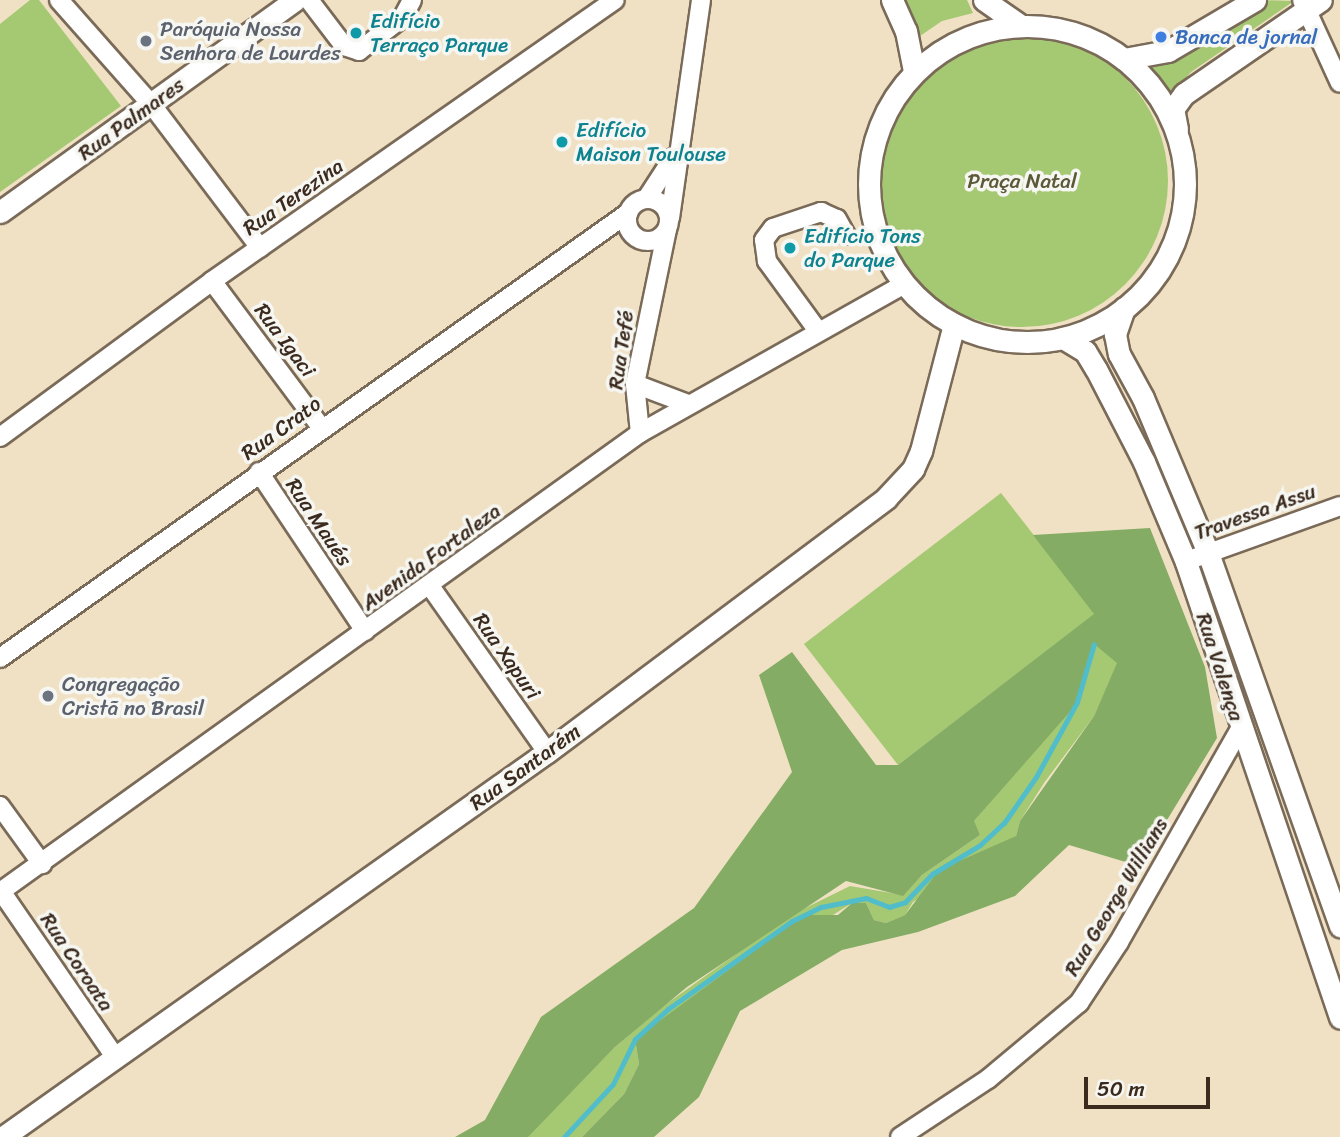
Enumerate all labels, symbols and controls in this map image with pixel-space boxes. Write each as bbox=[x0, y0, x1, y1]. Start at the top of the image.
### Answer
place label: Edifício Terraço Parque bbox=[370, 8, 508, 58]
place label: Paróquia Nossa Senhora de Lourdes bbox=[160, 16, 339, 66]
place label: Banca de jornal bbox=[1175, 24, 1318, 50]
marker: Edifício Terraço Parque bbox=[348, 25, 364, 41]
marker: Banca de jornal bbox=[1153, 29, 1169, 45]
marker: Paróquia Nossa Senhora de Lourdes bbox=[138, 33, 154, 49]
street label: Rua Palmares bbox=[73, 72, 189, 166]
place label: Edifício Maison Toulouse bbox=[576, 117, 726, 167]
marker: Edifício Maison Toulouse bbox=[554, 134, 570, 150]
street label: Rua Terezina bbox=[238, 153, 348, 241]
park label: Praça Natal bbox=[967, 168, 1077, 194]
place label: Edifício Tons do Parque bbox=[804, 223, 921, 273]
marker: Edifício Tons do Parque bbox=[782, 240, 798, 256]
street label: Rua Igaci bbox=[249, 298, 321, 382]
street label: Rua Tefé bbox=[603, 308, 639, 392]
street label: Rua Crato bbox=[236, 391, 326, 465]
street label: Rua Maués bbox=[281, 474, 357, 570]
street label: Travessa Assu bbox=[1190, 478, 1320, 546]
street label: Avenida Fortaleza bbox=[357, 498, 505, 616]
street label: Rua Xapuri bbox=[468, 608, 546, 704]
street label: Rua Valença bbox=[1191, 610, 1249, 724]
place label: Congregação Cristã no Brasil bbox=[62, 671, 205, 721]
marker: Congregação Cristã no Brasil bbox=[40, 688, 56, 704]
street label: Rua Santarém bbox=[465, 719, 585, 815]
street label: Rua George Willians bbox=[1059, 813, 1173, 981]
street label: Rua Coroata bbox=[35, 908, 119, 1016]
scale bar bbox=[1088, 1064, 1214, 1108]
text: 50 m bbox=[1097, 1070, 1145, 1108]

